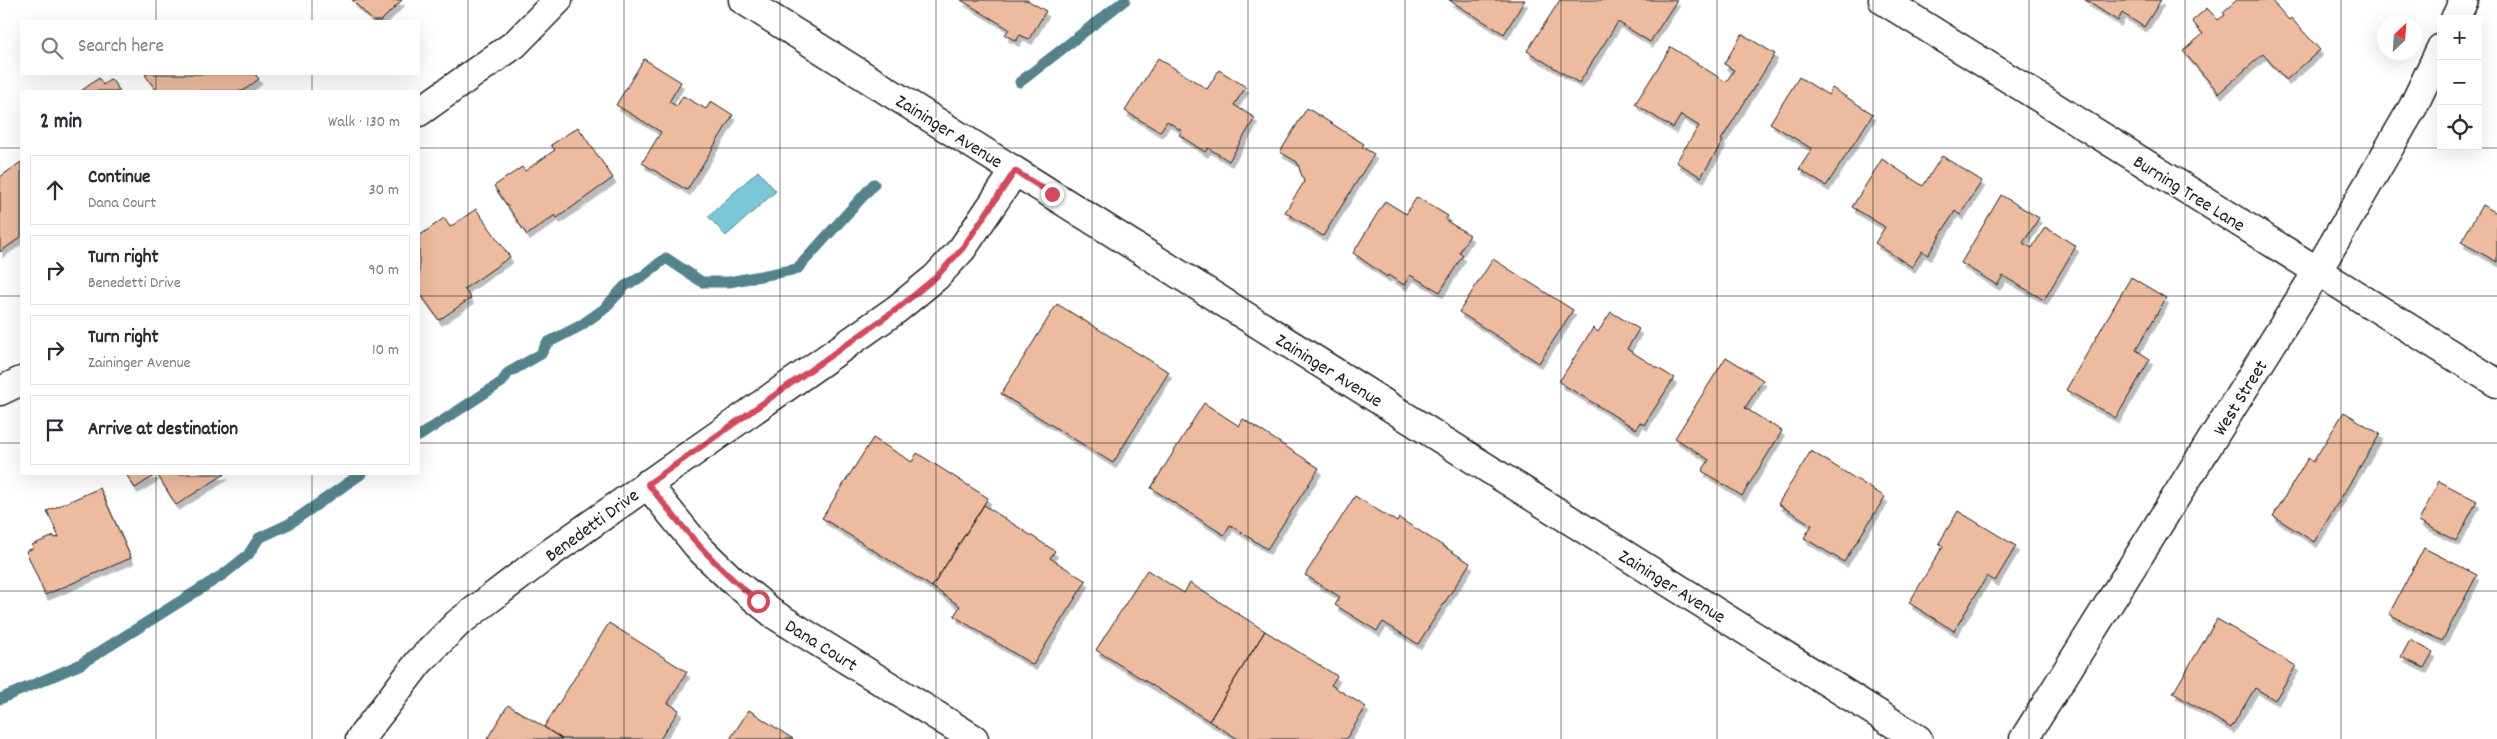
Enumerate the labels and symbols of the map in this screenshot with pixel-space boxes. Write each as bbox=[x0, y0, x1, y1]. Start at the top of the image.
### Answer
north arrow bbox=[2377, 15, 2422, 60]
street label: Zaininger Avenue bbox=[889, 89, 1007, 177]
street label: Burning Tree Lane bbox=[2127, 150, 2249, 240]
route end bbox=[1041, 183, 1064, 206]
street label: Zaininger Avenue bbox=[1269, 328, 1387, 416]
street label: West Street bbox=[2208, 356, 2276, 442]
street label: Benedetti Drive bbox=[541, 484, 646, 570]
street label: Zaininger Avenue bbox=[1612, 544, 1730, 632]
route start bbox=[747, 590, 770, 613]
street label: Dana Court bbox=[779, 614, 862, 680]

